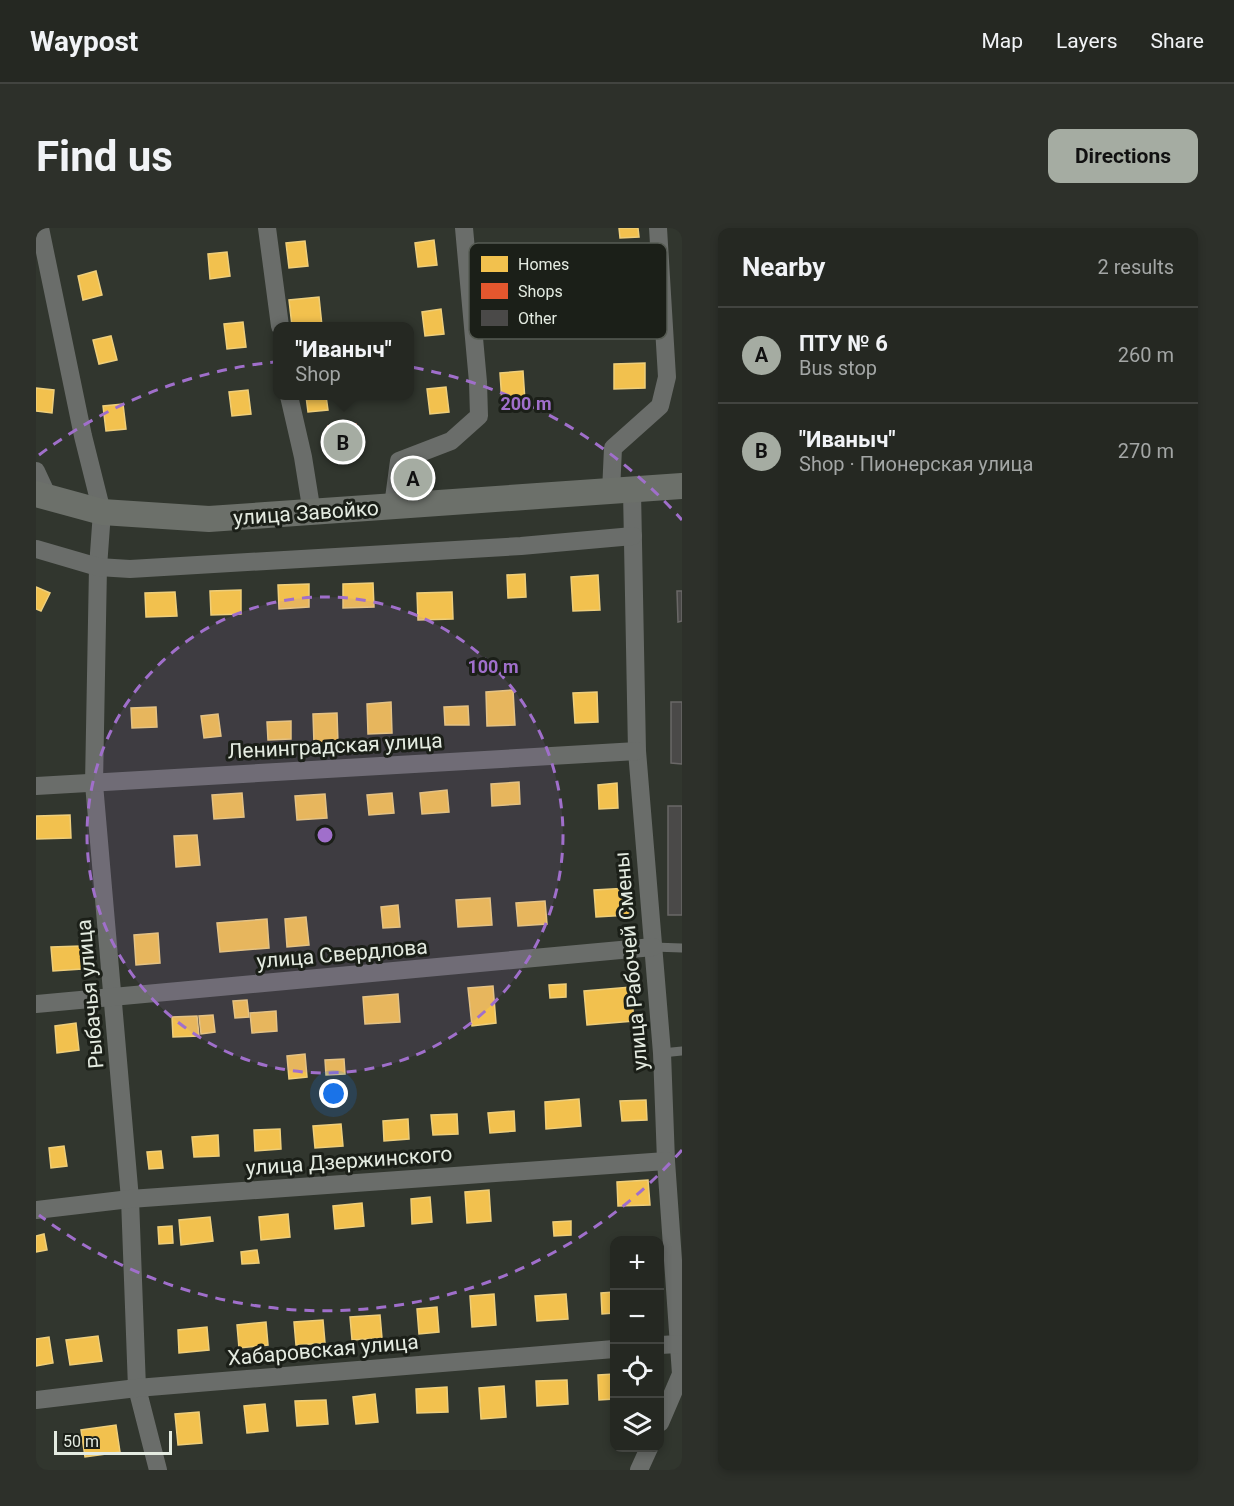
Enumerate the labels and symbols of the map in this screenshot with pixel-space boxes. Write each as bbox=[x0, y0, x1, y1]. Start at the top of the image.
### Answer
legend bbox=[469, 243, 667, 339]
text: Homes bbox=[518, 255, 569, 274]
text: Shops bbox=[518, 282, 563, 301]
text: Other bbox=[518, 309, 558, 328]
text: 200 m bbox=[500, 393, 552, 414]
pin: B bbox=[324, 420, 362, 464]
pin: A bbox=[394, 456, 433, 500]
street label: улица Завойко bbox=[232, 496, 380, 530]
text: 100 m bbox=[467, 656, 519, 677]
street label: Ленинградская улица bbox=[227, 728, 443, 764]
centre of rings bbox=[315, 825, 335, 845]
street label: улица Рабочей Смены bbox=[609, 851, 653, 1071]
street label: Рыбачья улица bbox=[72, 918, 108, 1070]
street label: улица Свердлова bbox=[256, 935, 428, 973]
your location bbox=[319, 1079, 348, 1108]
street label: улица Дзержинского bbox=[245, 1142, 453, 1180]
street label: Хабаровская улица bbox=[227, 1330, 419, 1370]
scale bar bbox=[54, 1428, 172, 1456]

